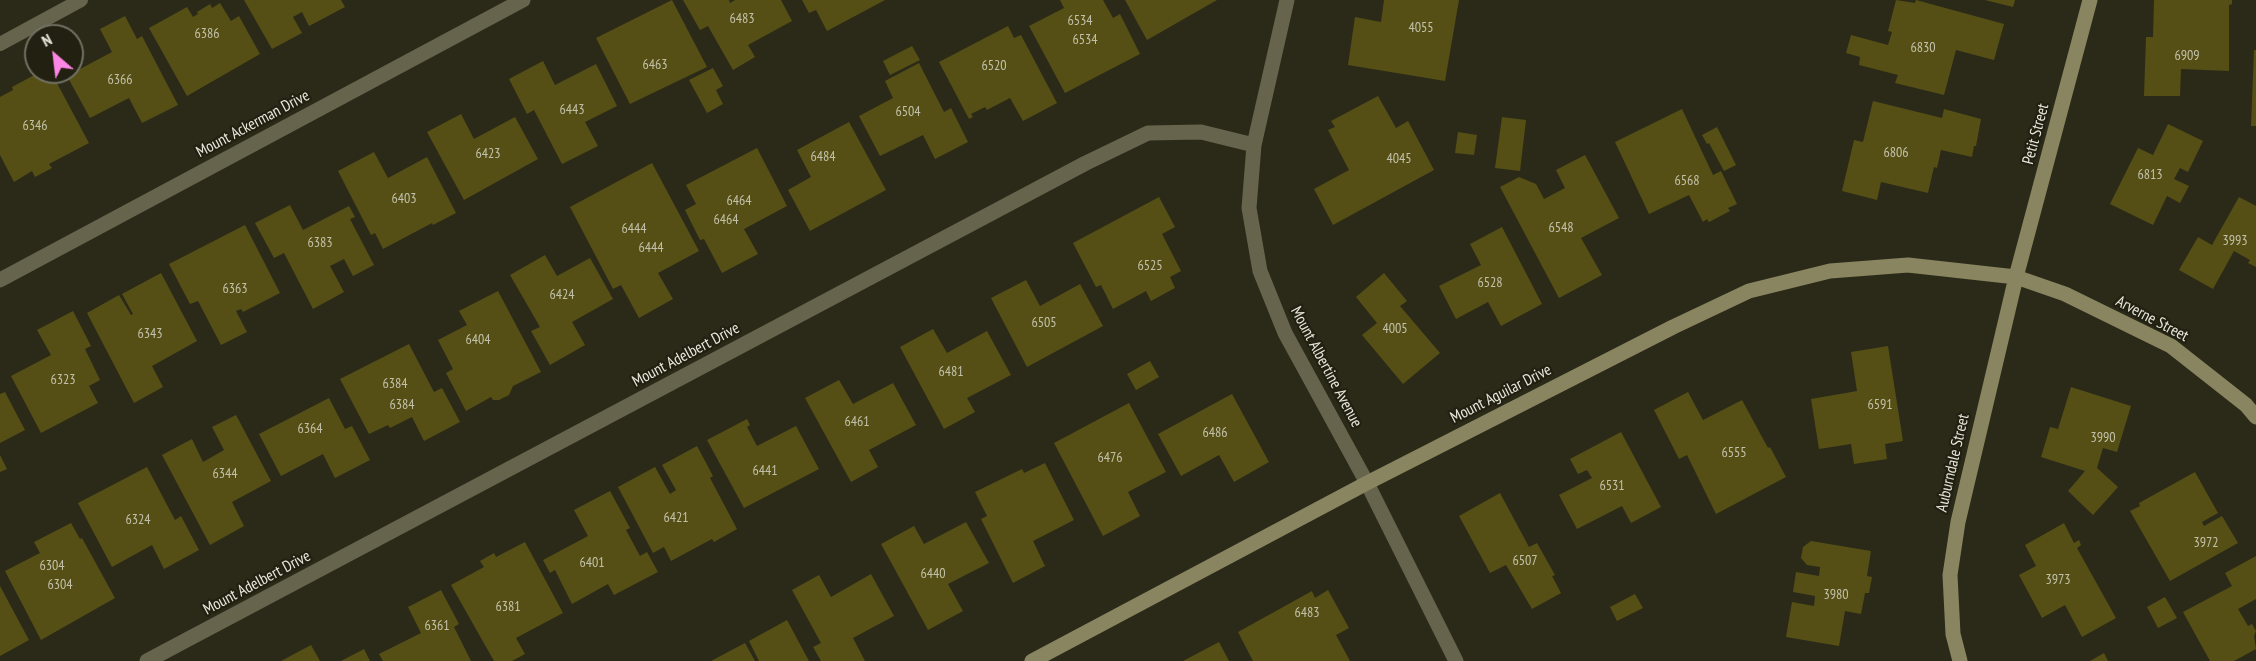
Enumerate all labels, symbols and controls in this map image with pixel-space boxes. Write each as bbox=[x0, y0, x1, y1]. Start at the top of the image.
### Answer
house number: 6483 bbox=[729, 11, 755, 27]
house number: 6534 bbox=[1067, 13, 1093, 29]
house number: 4055 bbox=[1408, 20, 1434, 36]
north arrow bbox=[24, 24, 84, 84]
house number: 6386 bbox=[194, 26, 220, 42]
text: N bbox=[38, 29, 55, 51]
house number: 6534 bbox=[1072, 32, 1098, 48]
house number: 6830 bbox=[1910, 40, 1936, 56]
house number: 6909 bbox=[2174, 48, 2200, 64]
house number: 6463 bbox=[642, 57, 668, 73]
house number: 6520 bbox=[981, 58, 1007, 74]
house number: 6366 bbox=[107, 72, 133, 88]
street label: Mount Ackerman Drive bbox=[193, 86, 313, 162]
house number: 6443 bbox=[559, 102, 585, 118]
street label: Petit Street bbox=[2019, 102, 2053, 166]
house number: 6504 bbox=[895, 104, 921, 120]
house number: 6346 bbox=[22, 118, 48, 134]
house number: 6806 bbox=[1883, 145, 1909, 161]
house number: 6423 bbox=[475, 146, 501, 162]
house number: 6484 bbox=[810, 149, 836, 165]
house number: 4045 bbox=[1386, 151, 1412, 167]
house number: 6813 bbox=[2137, 167, 2163, 183]
house number: 6568 bbox=[1674, 173, 1700, 189]
house number: 6403 bbox=[391, 191, 417, 207]
house number: 6464 bbox=[726, 193, 752, 209]
house number: 6464 bbox=[713, 212, 739, 228]
house number: 6548 bbox=[1548, 220, 1574, 236]
house number: 6444 bbox=[621, 221, 647, 237]
house number: 3993 bbox=[2222, 233, 2248, 249]
house number: 6383 bbox=[307, 235, 333, 251]
house number: 6444 bbox=[638, 240, 664, 256]
house number: 6525 bbox=[1137, 258, 1163, 274]
house number: 6528 bbox=[1477, 275, 1503, 291]
house number: 6363 bbox=[222, 281, 248, 297]
house number: 6424 bbox=[549, 287, 575, 303]
street label: Arverne Street bbox=[2112, 292, 2192, 346]
street label: Mount Albertine Avenue bbox=[1286, 303, 1366, 431]
house number: 6505 bbox=[1031, 315, 1057, 331]
street label: Mount Adelbert Drive bbox=[629, 319, 743, 391]
house number: 4005 bbox=[1382, 321, 1408, 337]
house number: 6343 bbox=[137, 326, 163, 342]
house number: 6404 bbox=[465, 332, 491, 348]
street label: Mount Aguilar Drive bbox=[1447, 360, 1555, 428]
house number: 6481 bbox=[938, 364, 964, 380]
house number: 6323 bbox=[50, 372, 76, 388]
house number: 6384 bbox=[382, 376, 408, 392]
house number: 6384 bbox=[389, 397, 415, 413]
house number: 6591 bbox=[1867, 397, 1893, 413]
street label: Auburndale Street bbox=[1932, 412, 1974, 514]
house number: 6461 bbox=[844, 414, 870, 430]
house number: 6364 bbox=[297, 421, 323, 437]
house number: 6486 bbox=[1202, 425, 1228, 441]
house number: 3990 bbox=[2090, 430, 2116, 446]
house number: 6555 bbox=[1721, 445, 1747, 461]
house number: 6476 bbox=[1097, 450, 1123, 466]
house number: 6441 bbox=[752, 463, 778, 479]
house number: 6344 bbox=[212, 466, 238, 482]
house number: 6531 bbox=[1599, 478, 1625, 494]
house number: 6421 bbox=[663, 510, 689, 526]
house number: 6324 bbox=[125, 512, 151, 528]
house number: 3972 bbox=[2193, 535, 2219, 551]
street label: Mount Adelbert Drive bbox=[200, 547, 314, 619]
house number: 6507 bbox=[1512, 553, 1538, 569]
house number: 6401 bbox=[579, 555, 605, 571]
house number: 6304 bbox=[39, 558, 65, 574]
house number: 6440 bbox=[920, 566, 946, 582]
house number: 3973 bbox=[2045, 572, 2071, 588]
house number: 6304 bbox=[47, 577, 73, 593]
house number: 3980 bbox=[1823, 587, 1849, 603]
house number: 6381 bbox=[495, 599, 521, 615]
house number: 6483 bbox=[1294, 605, 1320, 621]
house number: 6361 bbox=[424, 618, 450, 634]

